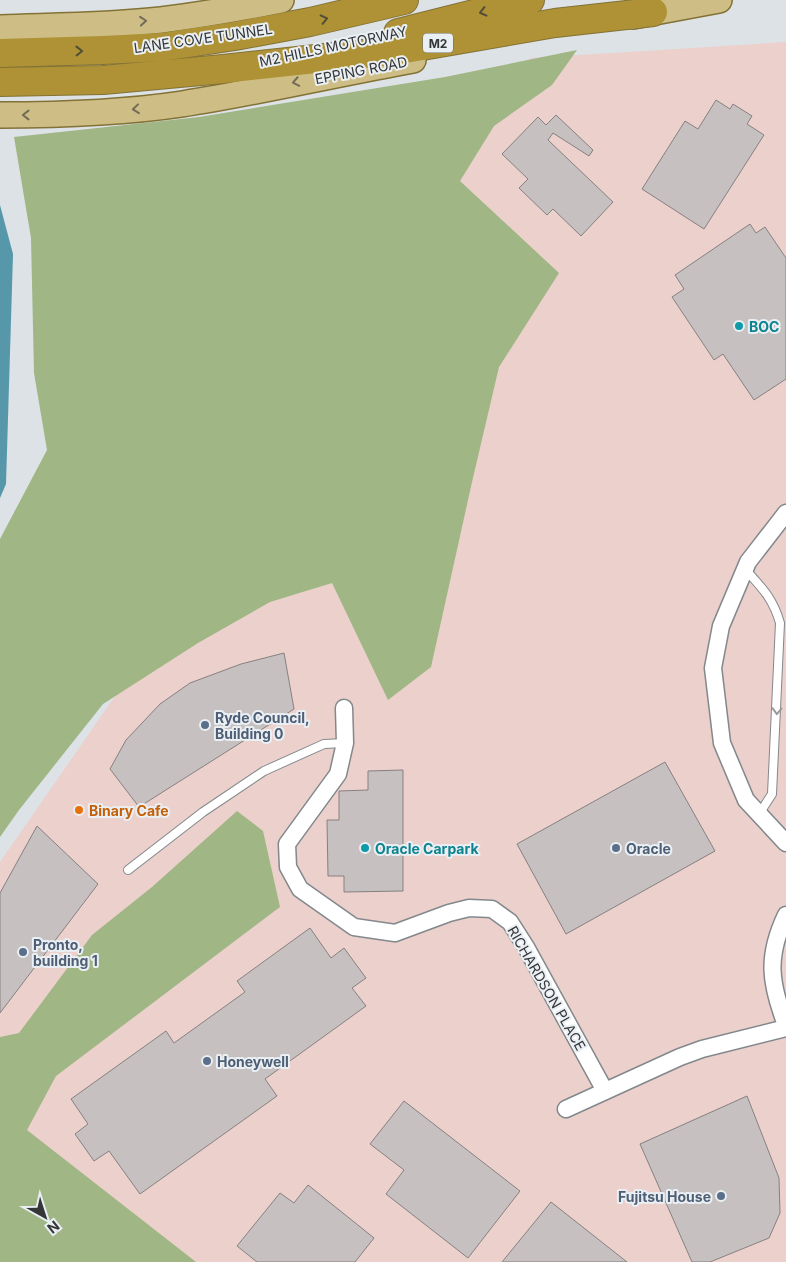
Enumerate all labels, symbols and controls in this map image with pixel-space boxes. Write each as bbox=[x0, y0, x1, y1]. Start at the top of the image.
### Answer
one-way arrow bbox=[478, 6, 487, 17]
one-way arrow bbox=[319, 14, 328, 25]
one-way arrow bbox=[139, 16, 147, 27]
street label: LANE COVE TUNNEL bbox=[133, 20, 273, 56]
street label: M2 HILLS MOTORWAY bbox=[258, 22, 409, 70]
road number: M2 bbox=[423, 34, 453, 52]
one-way arrow bbox=[76, 46, 83, 56]
street label: EPPING ROAD bbox=[313, 53, 409, 87]
one-way arrow bbox=[292, 77, 300, 87]
one-way arrow bbox=[131, 103, 139, 114]
one-way arrow bbox=[22, 110, 30, 120]
place label: BOC bbox=[749, 318, 779, 335]
marker: BOC bbox=[733, 320, 745, 332]
one-way arrow bbox=[771, 707, 782, 715]
place label: Ryde Council, Building 0 bbox=[215, 709, 310, 742]
marker: Ryde Council, Building 0 bbox=[199, 719, 211, 731]
place label: Binary Cafe bbox=[89, 802, 169, 819]
marker: Binary Cafe bbox=[73, 804, 85, 816]
place label: Oracle Carpark bbox=[375, 840, 479, 857]
place label: Oracle bbox=[626, 840, 671, 857]
marker: Oracle Carpark bbox=[359, 842, 371, 854]
marker: Oracle bbox=[610, 842, 622, 854]
street label: RICHARDSON PLACE bbox=[504, 923, 590, 1053]
place label: Pronto, building 1 bbox=[33, 936, 98, 969]
marker: Pronto, building 1 bbox=[17, 946, 29, 958]
place label: Honeywell bbox=[217, 1053, 289, 1070]
marker: Honeywell bbox=[201, 1055, 213, 1067]
place label: Fujitsu House bbox=[618, 1188, 711, 1205]
marker: Fujitsu House bbox=[715, 1190, 727, 1202]
north arrow bbox=[20, 1192, 70, 1242]
text: N bbox=[44, 1218, 63, 1237]

